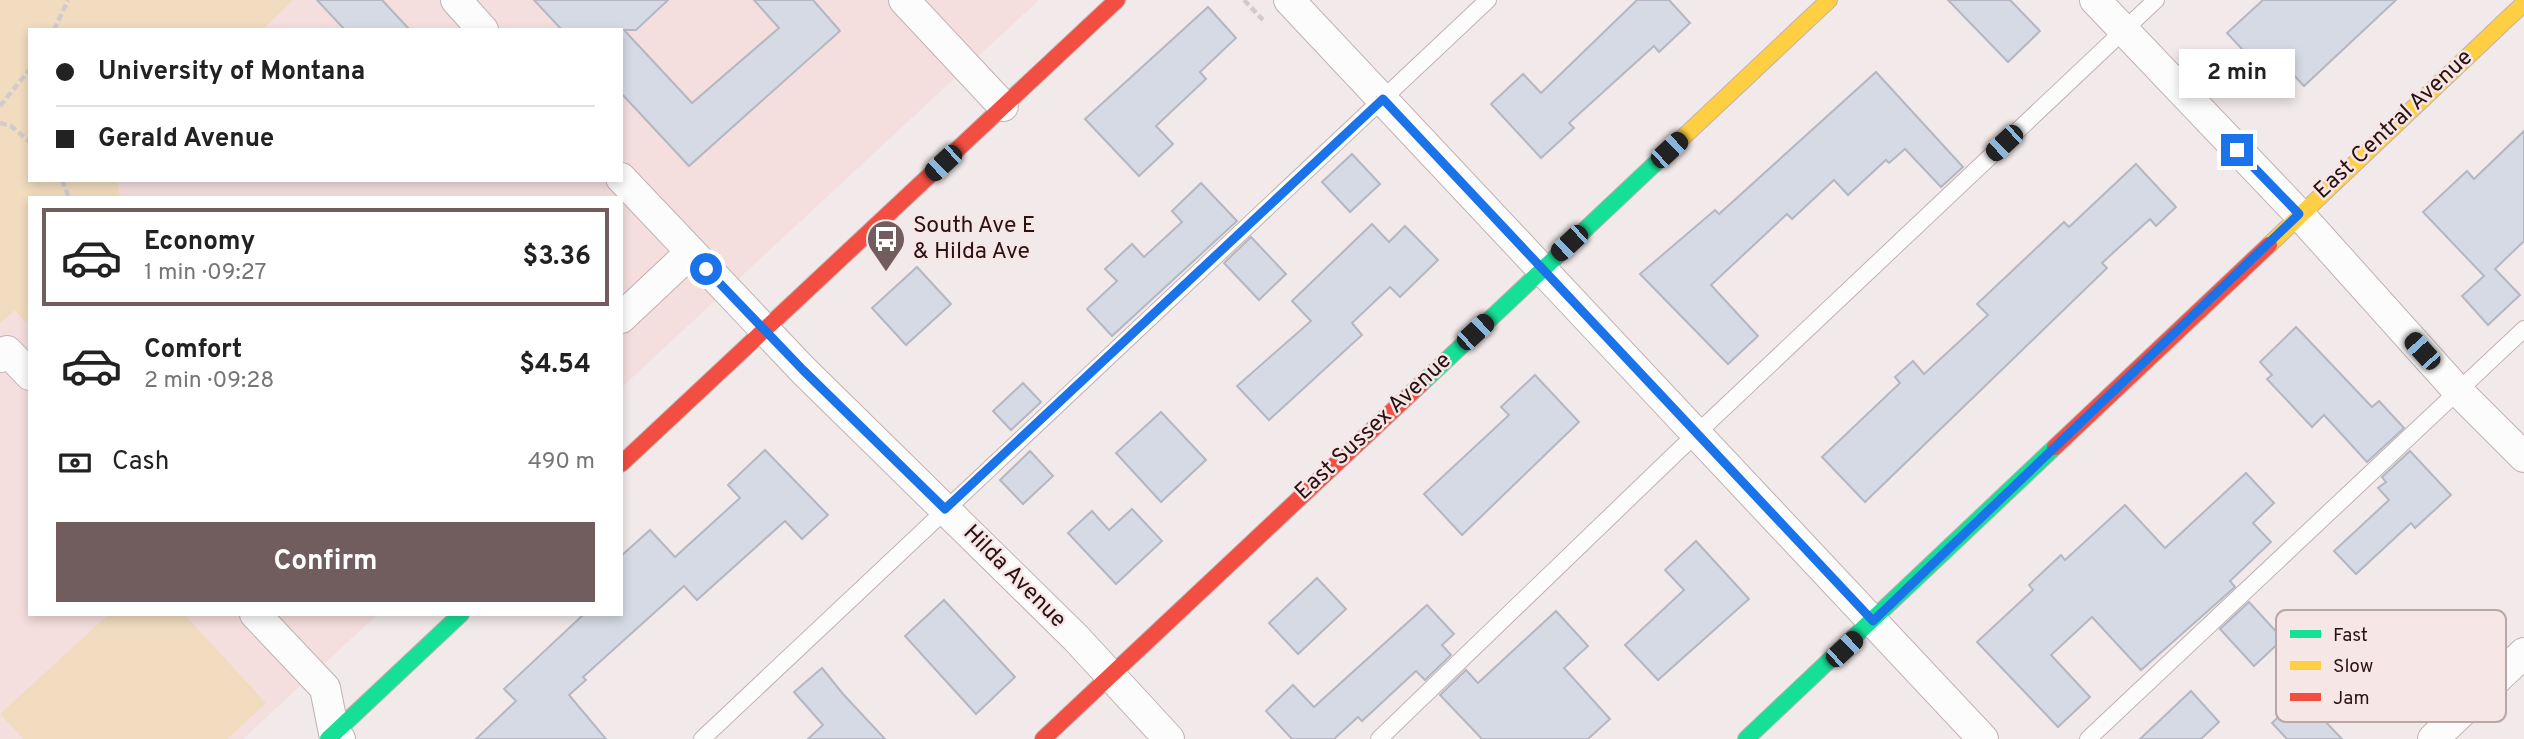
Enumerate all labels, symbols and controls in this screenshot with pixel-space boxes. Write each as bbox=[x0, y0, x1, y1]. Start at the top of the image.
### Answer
street label: East Central Avenue bbox=[2309, 44, 2479, 206]
callout: 2 min bbox=[2179, 48, 2295, 97]
text: University of Montana bbox=[98, 56, 365, 89]
text: 2 min bbox=[2207, 59, 2267, 88]
car bbox=[1982, 121, 2027, 165]
text: Gerald Avenue bbox=[98, 123, 274, 156]
car bbox=[1647, 128, 1692, 172]
route end bbox=[2221, 134, 2253, 166]
car bbox=[921, 141, 966, 185]
place label: South Ave E & Hilda Ave bbox=[913, 212, 1036, 267]
bus stop icon: South Ave E & Hilda Ave bbox=[865, 218, 907, 273]
car bbox=[1547, 221, 1592, 265]
icon: car bbox=[60, 226, 123, 289]
text: Economy bbox=[144, 226, 255, 259]
text: $3.36 bbox=[522, 241, 591, 274]
route start bbox=[690, 253, 722, 285]
text: 1 min · 09:27 bbox=[144, 259, 267, 288]
car bbox=[1453, 310, 1498, 354]
car bbox=[2401, 328, 2444, 374]
icon: car bbox=[60, 334, 123, 397]
text: Comfort bbox=[144, 334, 242, 367]
street label: East Sussex Avenue bbox=[1290, 347, 1458, 507]
text: $4.54 bbox=[519, 349, 591, 382]
text: 2 min · 09:28 bbox=[144, 367, 274, 396]
icon: cash bbox=[56, 444, 94, 482]
text: Cash bbox=[112, 446, 169, 479]
text: 490 m bbox=[528, 448, 595, 477]
street label: Hilda Avenue bbox=[956, 519, 1072, 635]
button: Confirm bbox=[56, 522, 595, 602]
legend bbox=[2276, 610, 2506, 722]
text: Fast bbox=[2333, 624, 2368, 648]
car bbox=[1822, 627, 1867, 671]
text: Slow bbox=[2333, 655, 2373, 679]
text: Jam bbox=[2333, 687, 2370, 711]

